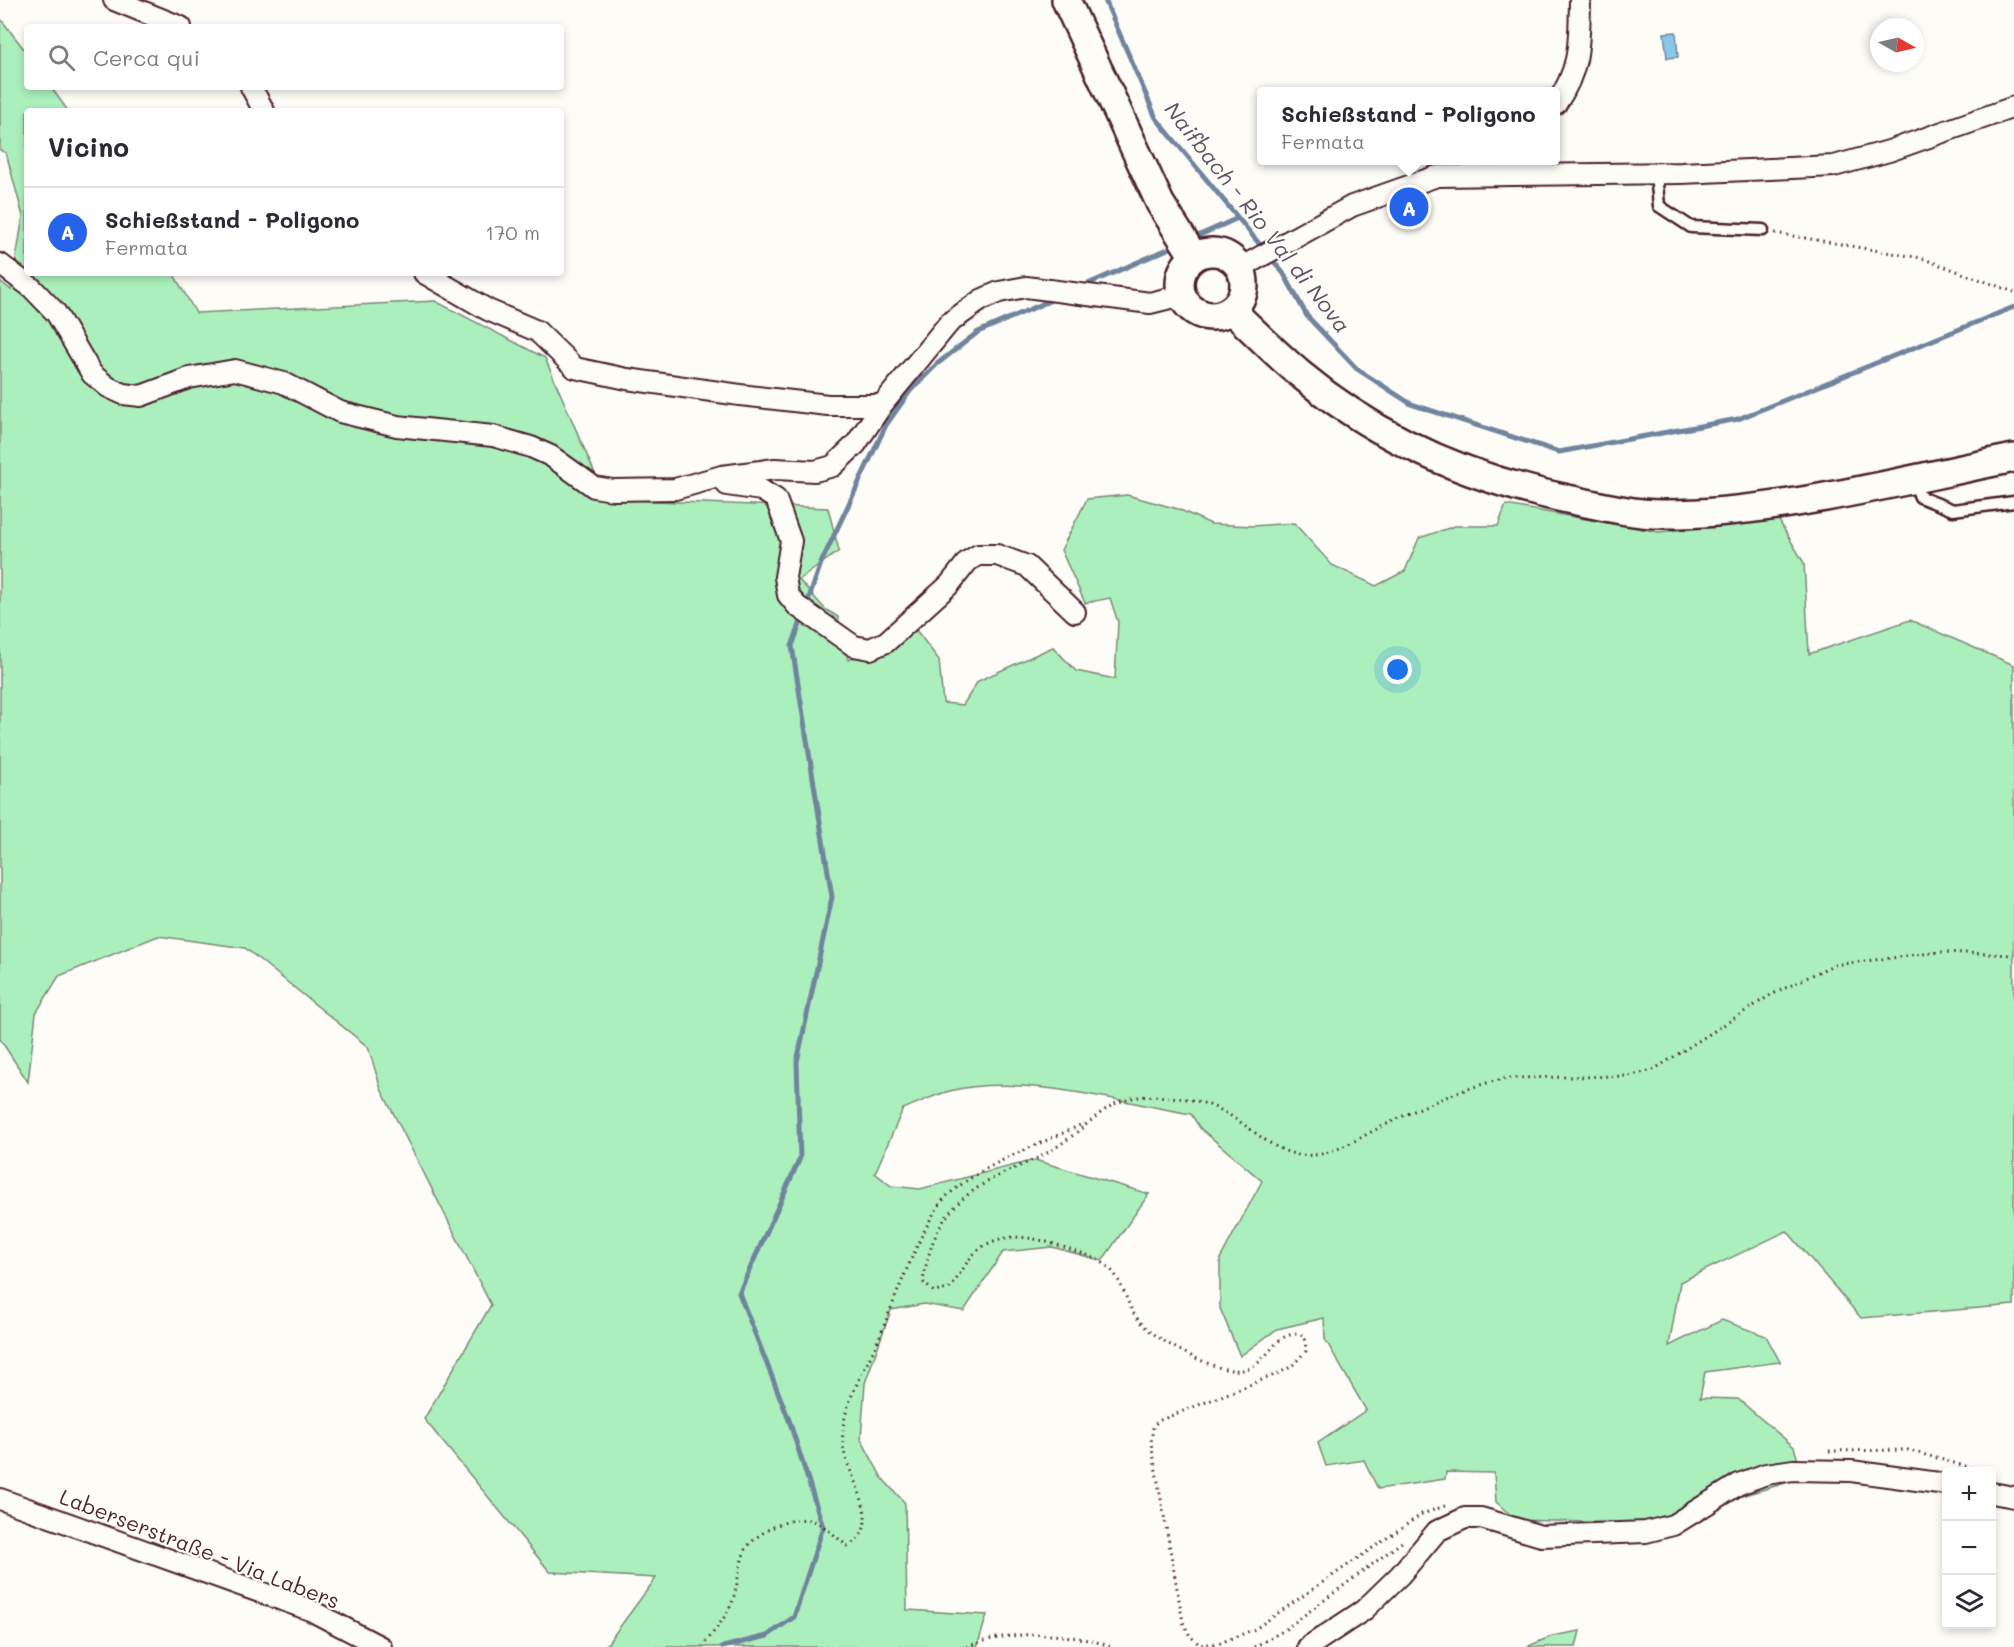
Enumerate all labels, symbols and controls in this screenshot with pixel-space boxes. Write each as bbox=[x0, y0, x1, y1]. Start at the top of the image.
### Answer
north arrow bbox=[1870, 18, 1924, 72]
search box bbox=[24, 24, 564, 90]
icon: search bbox=[45, 41, 78, 74]
text: Cerca qui bbox=[93, 43, 200, 72]
popup bbox=[1257, 87, 1560, 165]
water label: Naifbach - Rio Val di Nova bbox=[1159, 95, 1357, 339]
text: Schießstand - Poligono bbox=[1281, 99, 1536, 128]
text: Fermata bbox=[1281, 128, 1365, 154]
text: Vicino bbox=[48, 130, 129, 164]
pin: A bbox=[1390, 184, 1428, 230]
text: Schießstand - Poligono bbox=[105, 205, 359, 234]
text: A bbox=[61, 219, 74, 245]
text: 170 m bbox=[485, 219, 540, 245]
text: Fermata bbox=[105, 234, 188, 260]
your location bbox=[1383, 655, 1412, 684]
map controls bbox=[1942, 1467, 1996, 1629]
button: + bbox=[1942, 1467, 1996, 1521]
street label: Laberserstraße - Via Labers bbox=[56, 1482, 344, 1614]
button: − bbox=[1942, 1521, 1996, 1575]
button: layers bbox=[1942, 1575, 1996, 1629]

